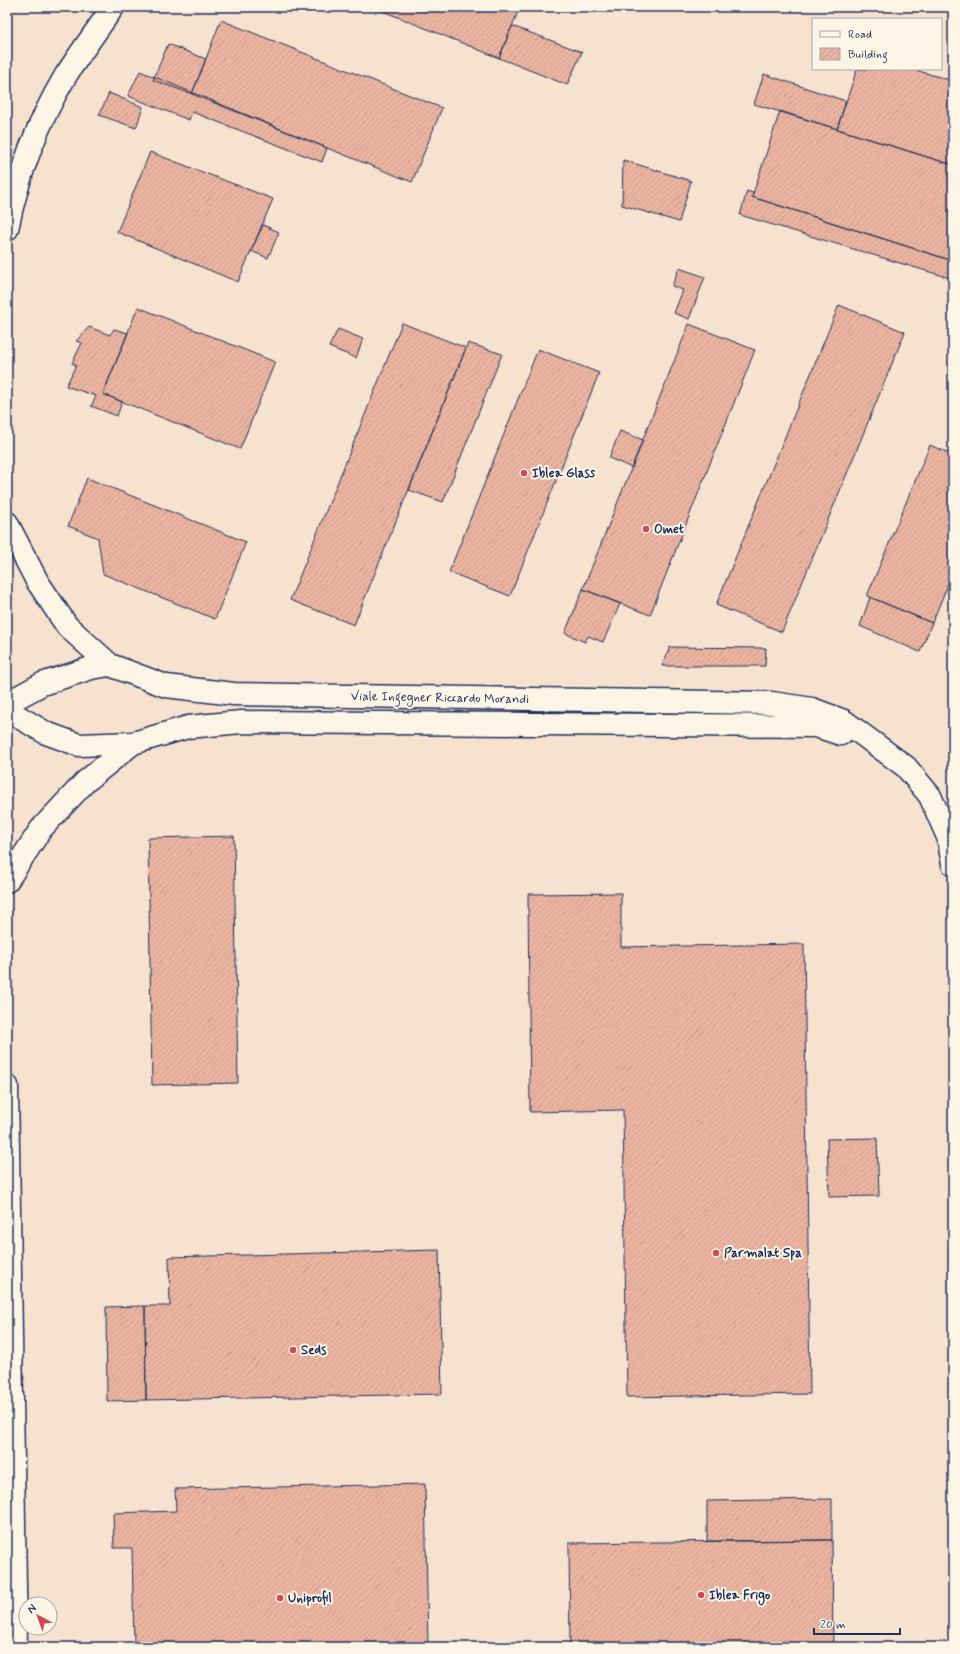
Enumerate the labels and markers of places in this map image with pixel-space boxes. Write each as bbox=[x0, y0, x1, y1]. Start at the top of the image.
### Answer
place label: Iblea Glass bbox=[532, 465, 596, 482]
marker: Iblea Glass bbox=[519, 468, 529, 478]
place label: Omet bbox=[654, 521, 684, 538]
marker: Omet bbox=[641, 524, 651, 534]
place label: Parmalat Spa bbox=[724, 1245, 802, 1262]
marker: Parmalat Spa bbox=[711, 1248, 721, 1258]
place label: Seds bbox=[301, 1342, 326, 1359]
marker: Seds bbox=[288, 1345, 298, 1355]
place label: Iblea Frigo bbox=[709, 1587, 771, 1606]
place label: Uniprofil bbox=[288, 1590, 332, 1607]
marker: Iblea Frigo bbox=[696, 1590, 706, 1600]
marker: Uniprofil bbox=[275, 1593, 285, 1603]

